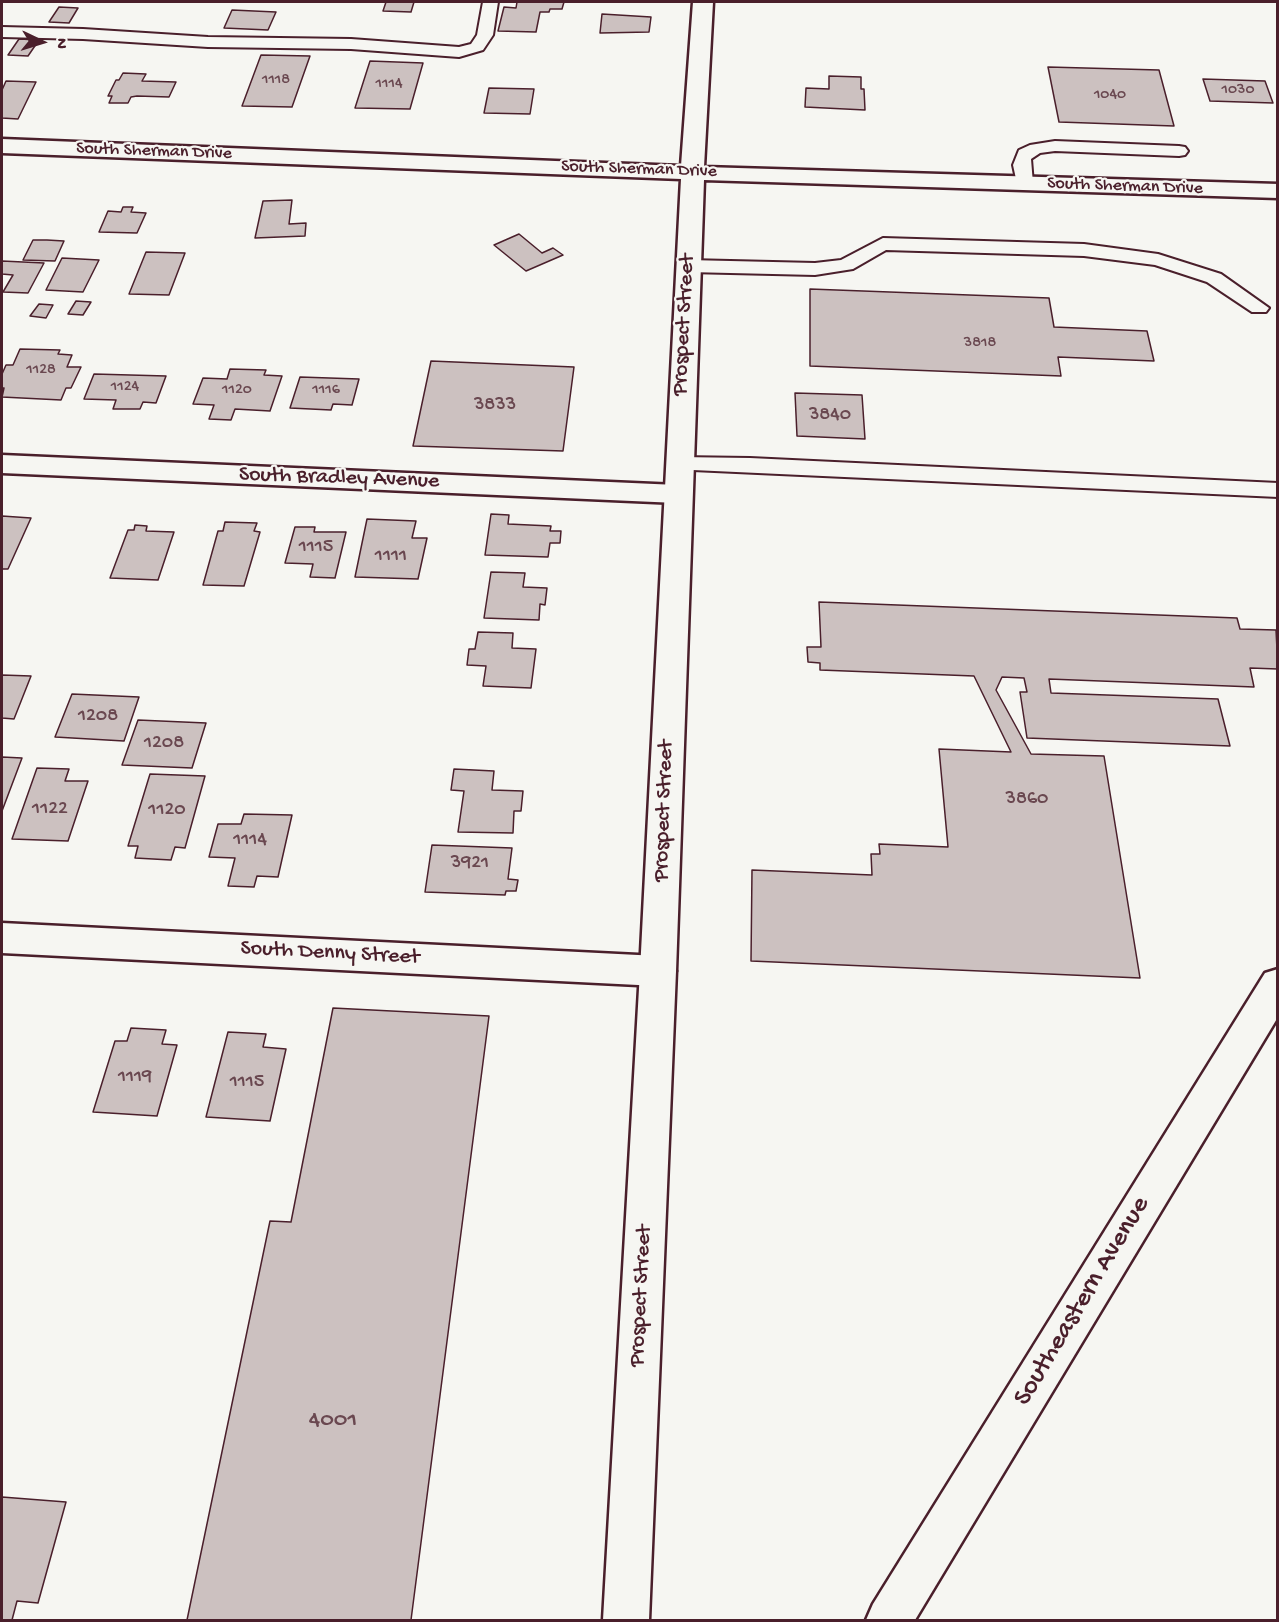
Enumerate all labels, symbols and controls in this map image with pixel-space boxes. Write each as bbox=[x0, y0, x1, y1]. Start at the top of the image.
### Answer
north arrow bbox=[12, 12, 72, 72]
text: N bbox=[51, 37, 70, 49]
house number: 1118 bbox=[262, 71, 290, 91]
house number: 1114 bbox=[376, 75, 402, 95]
house number: 1030 bbox=[1222, 81, 1254, 101]
house number: 1040 bbox=[1094, 86, 1126, 106]
street label: South Sherman Drive bbox=[76, 138, 232, 166]
street label: South Sherman Drive bbox=[561, 156, 717, 184]
street label: South Sherman Drive bbox=[1047, 173, 1203, 201]
street label: Prospect Street bbox=[668, 253, 702, 397]
house number: 3818 bbox=[964, 334, 996, 354]
house number: 1128 bbox=[26, 361, 56, 381]
house number: 1124 bbox=[111, 378, 139, 398]
house number: 1120 bbox=[222, 381, 252, 401]
house number: 1116 bbox=[312, 381, 340, 401]
house number: 3833 bbox=[474, 394, 516, 418]
house number: 3840 bbox=[809, 404, 851, 428]
street label: South Bradley Avenue bbox=[238, 462, 440, 496]
house number: 1115 bbox=[299, 536, 333, 560]
house number: 1111 bbox=[375, 545, 407, 569]
house number: 1208 bbox=[78, 705, 118, 729]
house number: 1208 bbox=[144, 732, 184, 756]
street label: Prospect Street bbox=[649, 740, 681, 882]
house number: 3860 bbox=[1006, 788, 1048, 812]
house number: 1122 bbox=[32, 798, 68, 822]
house number: 1120 bbox=[148, 799, 186, 823]
house number: 1114 bbox=[233, 829, 267, 853]
house number: 3921 bbox=[451, 852, 489, 876]
street label: South Denny Street bbox=[240, 936, 420, 972]
house number: 1119 bbox=[118, 1066, 152, 1090]
house number: 1115 bbox=[230, 1071, 264, 1095]
street label: Southeastern Avenue bbox=[1008, 1191, 1158, 1413]
street label: Prospect Street bbox=[625, 1224, 659, 1368]
house number: 4001 bbox=[309, 1407, 357, 1435]

